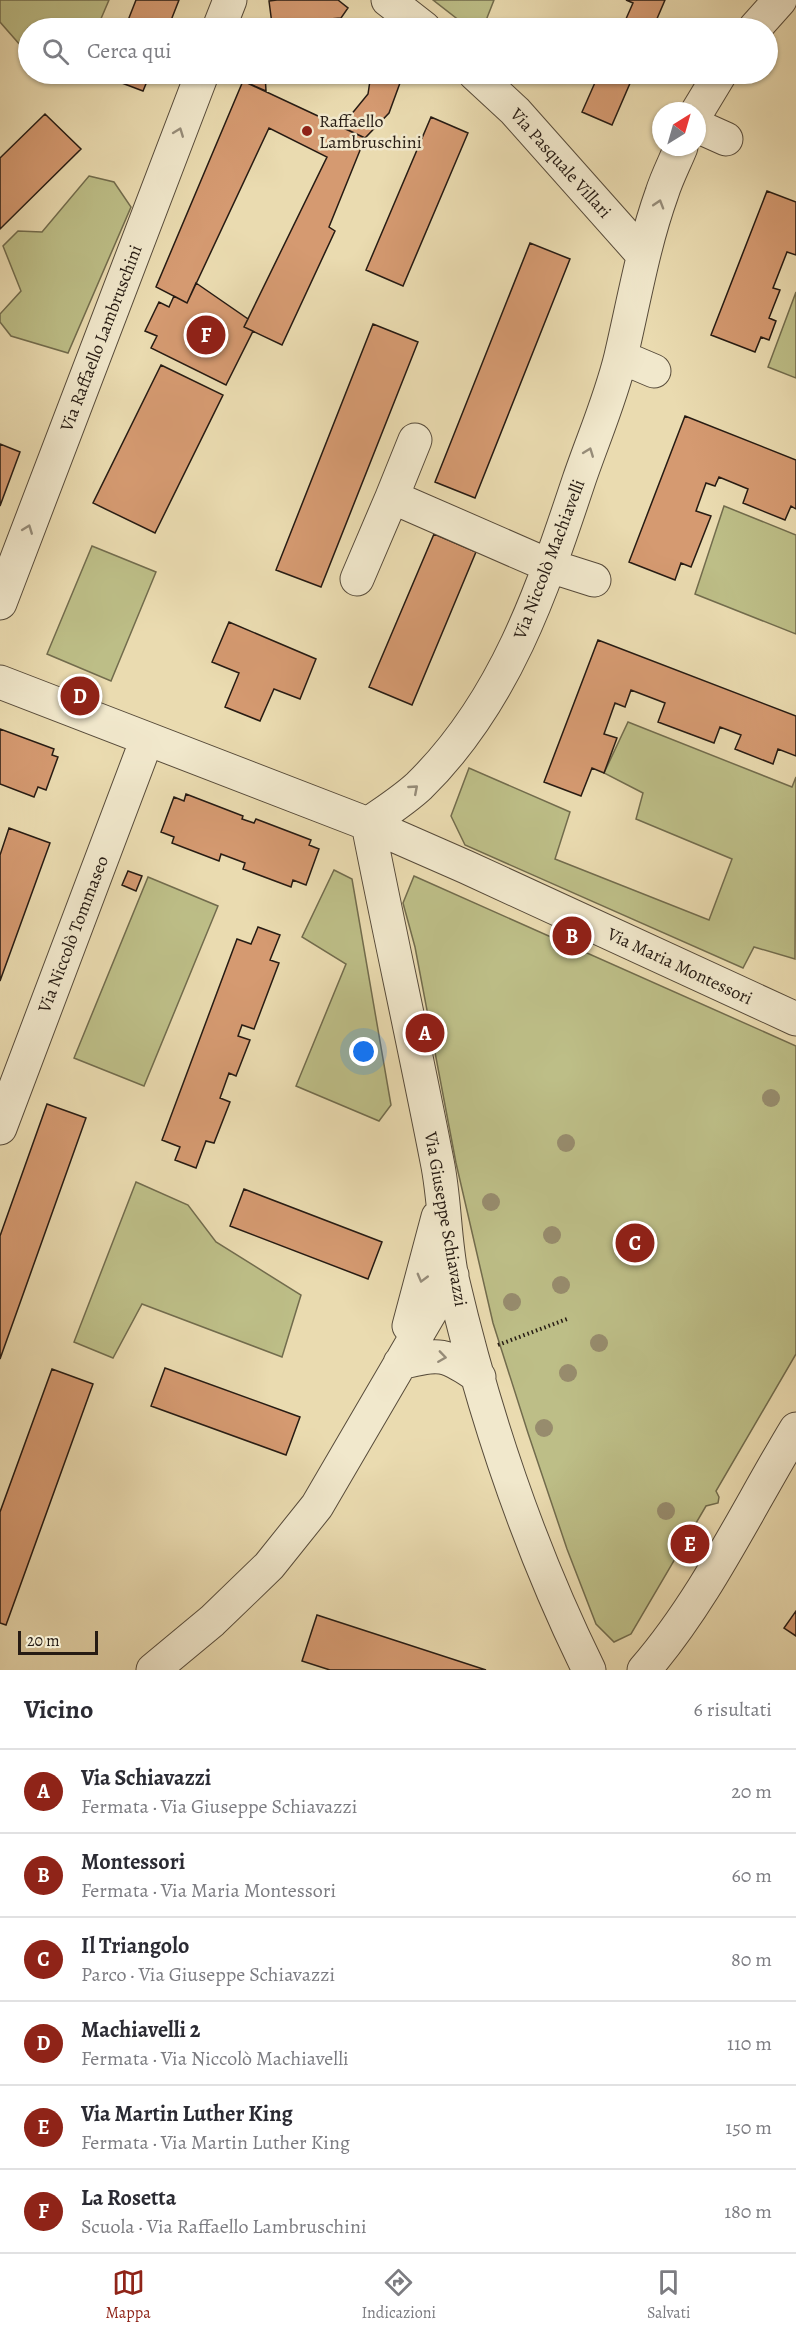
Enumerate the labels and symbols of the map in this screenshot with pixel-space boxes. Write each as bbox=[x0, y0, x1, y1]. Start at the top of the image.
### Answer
street label: Via Pasquale Villari bbox=[504, 102, 617, 223]
north arrow bbox=[652, 102, 706, 156]
place label: Raffaello Lambruschini bbox=[319, 109, 422, 154]
marker: Raffaello Lambruschini bbox=[300, 124, 314, 138]
one-way arrow bbox=[172, 127, 185, 138]
one-way arrow bbox=[652, 199, 664, 210]
street label: Via Raffaello Lambruschini bbox=[54, 241, 148, 436]
pin: F bbox=[186, 312, 226, 358]
one-way arrow bbox=[582, 447, 595, 458]
street label: Via Niccolò Machiavelli bbox=[507, 476, 591, 643]
one-way arrow bbox=[21, 524, 34, 535]
pin: D bbox=[60, 674, 100, 718]
one-way arrow bbox=[408, 785, 418, 796]
street label: Via Niccolò Tommaseo bbox=[32, 852, 114, 1017]
pin: B bbox=[552, 914, 592, 958]
street label: Via Maria Montessori bbox=[603, 921, 757, 1010]
pin: A bbox=[406, 1010, 444, 1056]
your location bbox=[349, 1037, 378, 1066]
street label: Via Giuseppe Schiavazzi bbox=[419, 1129, 473, 1308]
pin: C bbox=[616, 1220, 654, 1266]
one-way arrow bbox=[417, 1272, 429, 1282]
one-way arrow bbox=[437, 1351, 446, 1363]
pin: E bbox=[670, 1522, 710, 1566]
scale bar bbox=[18, 1628, 98, 1656]

